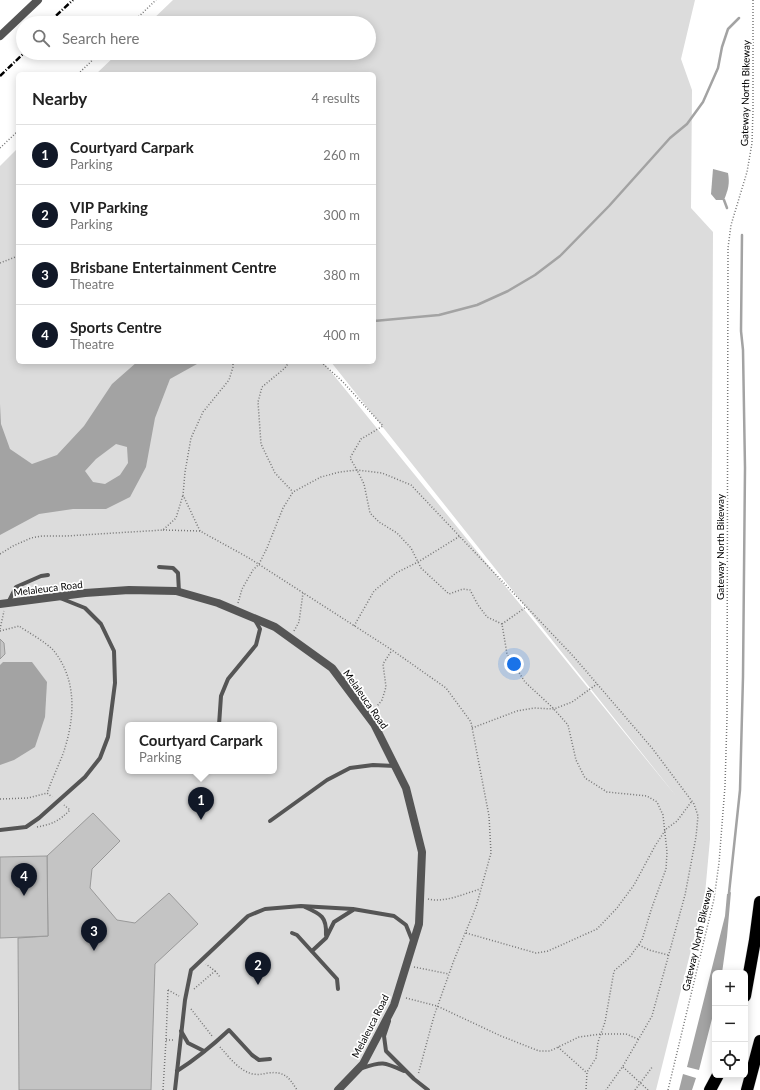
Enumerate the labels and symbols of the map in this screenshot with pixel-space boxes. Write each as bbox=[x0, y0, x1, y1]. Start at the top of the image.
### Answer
street label: Gateway North Bikeway bbox=[738, 39, 752, 146]
street label: Gateway North Bikeway bbox=[714, 493, 726, 600]
street label: Melaleuca Road bbox=[13, 578, 83, 598]
your location bbox=[504, 654, 524, 674]
street label: Melaleuca Road bbox=[341, 667, 391, 731]
pin: 1 bbox=[188, 787, 214, 820]
pin: 4 bbox=[11, 863, 37, 896]
street label: Gateway North Bikeway bbox=[679, 885, 715, 992]
pin: 3 bbox=[81, 918, 107, 951]
pin: 2 bbox=[245, 952, 271, 985]
street label: Melaleuca Road bbox=[349, 992, 391, 1060]

